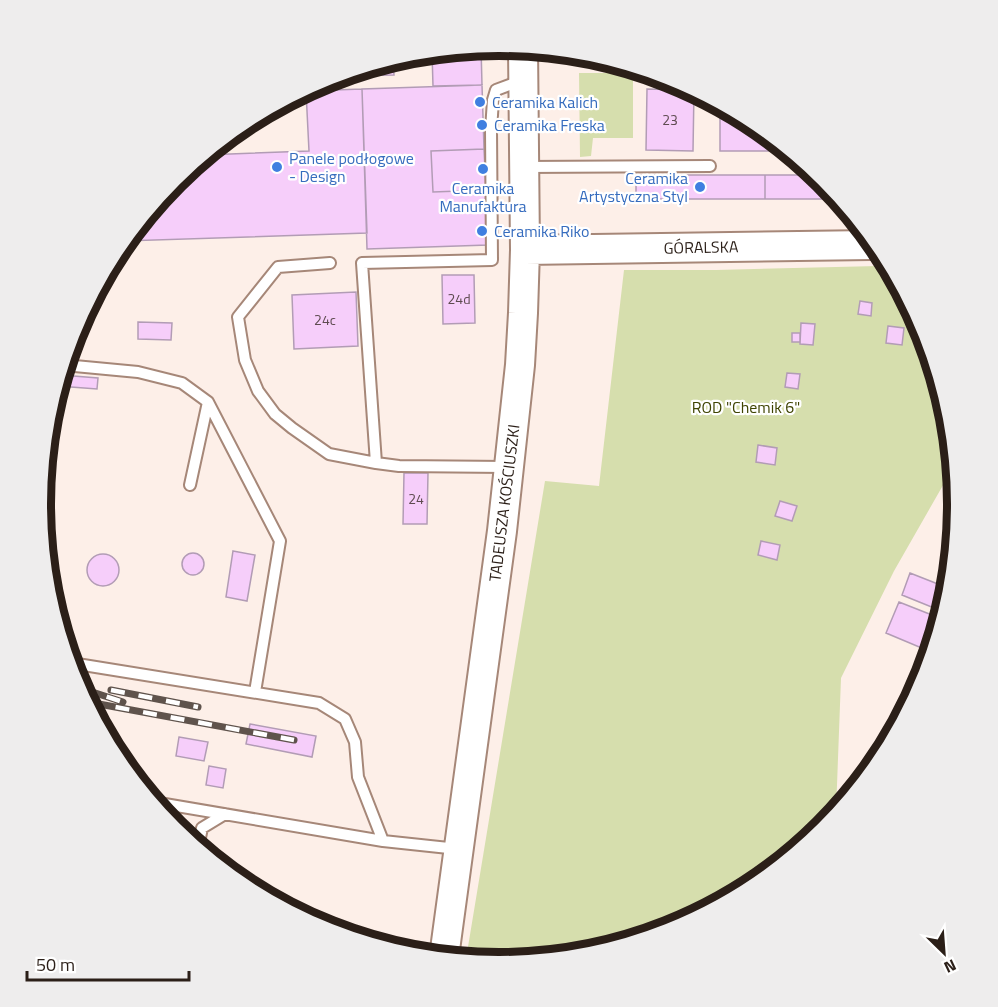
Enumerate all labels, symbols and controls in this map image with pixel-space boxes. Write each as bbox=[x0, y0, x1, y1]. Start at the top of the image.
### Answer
place label: Ceramika Kalich bbox=[492, 90, 598, 114]
marker: Ceramika Kalich bbox=[473, 95, 487, 109]
house number: 23 bbox=[662, 109, 678, 130]
place label: Ceramika Freska bbox=[494, 113, 605, 137]
marker: Ceramika Freska bbox=[475, 118, 489, 132]
place label: Panele podłogowe - Design bbox=[289, 146, 414, 188]
marker: Panele podłogowe - Design bbox=[270, 160, 284, 174]
marker: Ceramika Manufaktura bbox=[476, 162, 490, 176]
place label: Ceramika Artystyczna Styl bbox=[579, 166, 688, 208]
place label: Ceramika Manufaktura bbox=[439, 176, 527, 218]
marker: Ceramika Artystyczna Styl bbox=[693, 180, 707, 194]
place label: Ceramika Riko bbox=[494, 219, 589, 243]
marker: Ceramika Riko bbox=[475, 224, 489, 238]
street label: GÓRALSKA bbox=[663, 234, 739, 260]
house number: 24d bbox=[447, 288, 471, 309]
house number: 24c bbox=[314, 309, 336, 330]
park label: ROD "Chemik 6" bbox=[692, 395, 800, 419]
street label: TADEUSZA KOŚCIUSZKI bbox=[482, 423, 526, 583]
house number: 24 bbox=[408, 488, 424, 509]
north arrow bbox=[914, 923, 974, 983]
scale bar bbox=[27, 944, 189, 982]
text: 50 m bbox=[36, 951, 75, 978]
text: N bbox=[940, 953, 960, 980]

